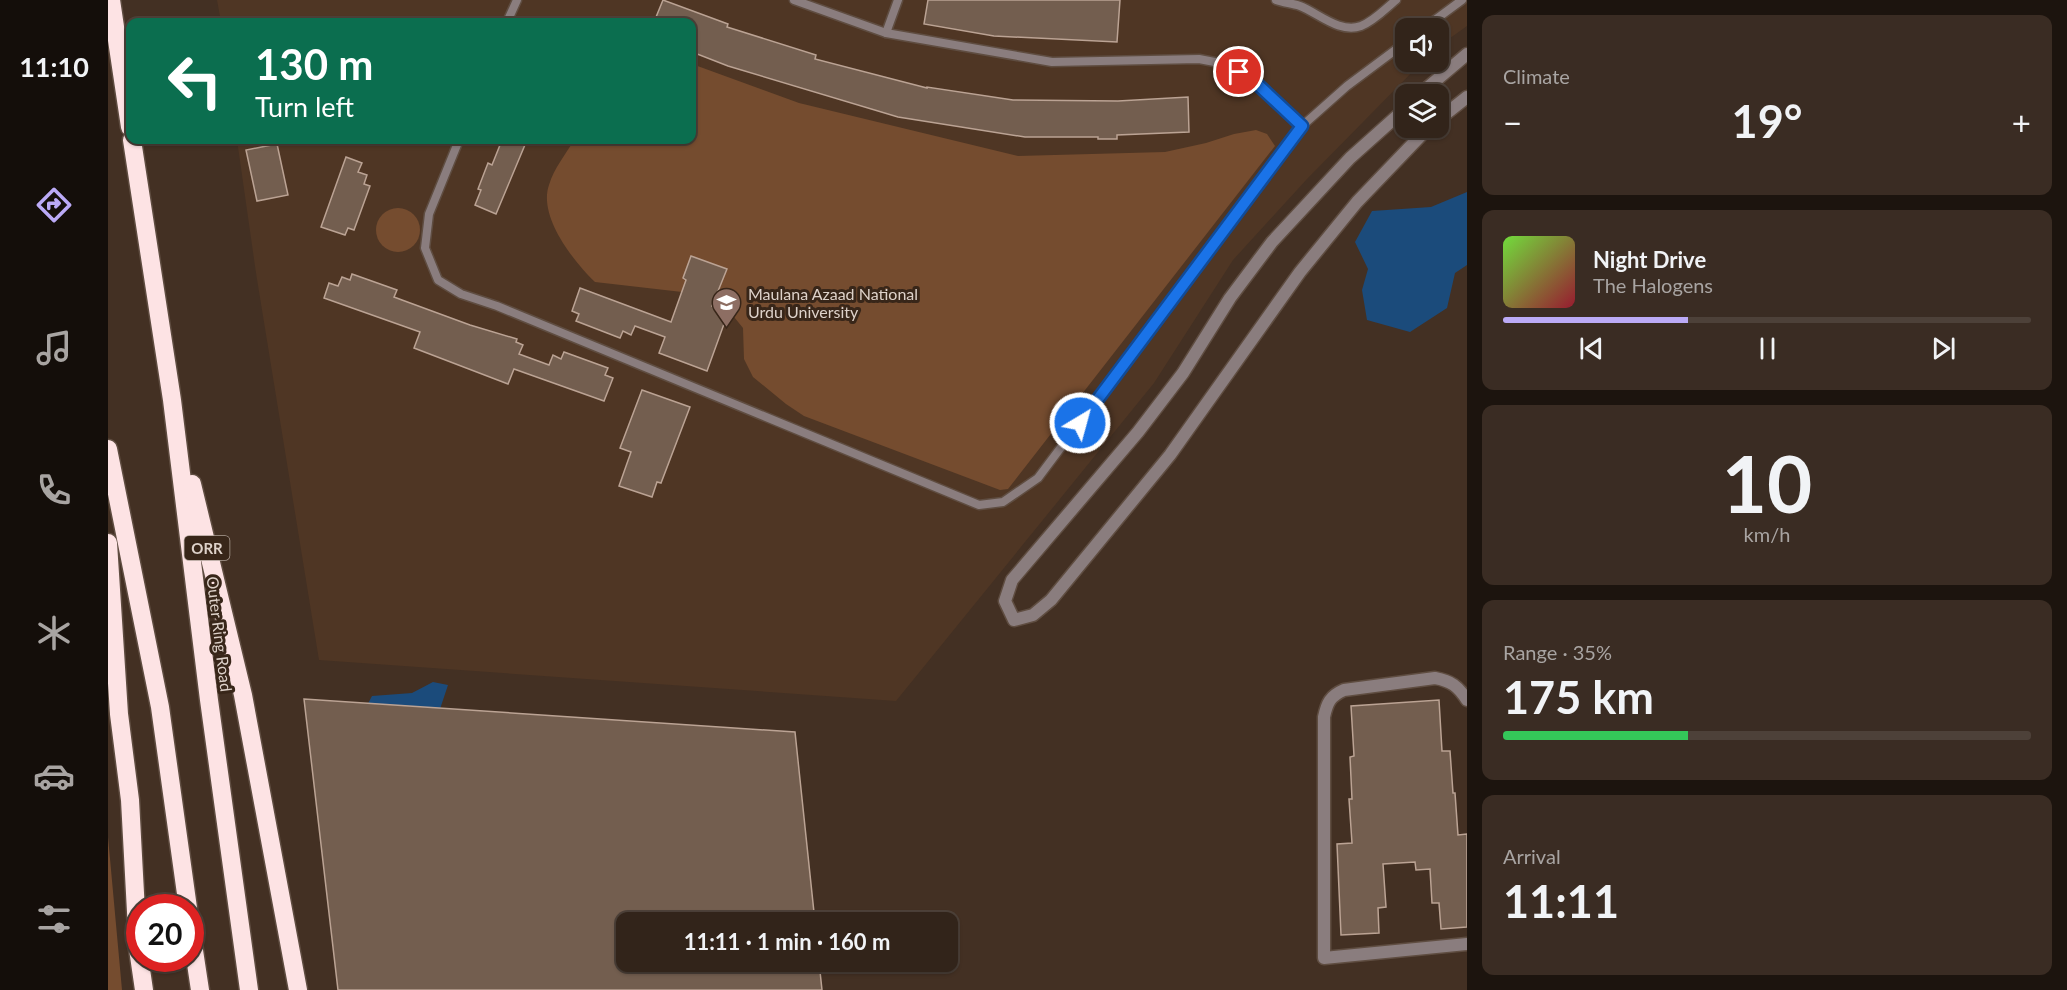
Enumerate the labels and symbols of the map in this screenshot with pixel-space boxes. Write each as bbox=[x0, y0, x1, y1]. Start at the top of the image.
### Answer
pin bbox=[1213, 46, 1264, 97]
place label: Maulana Azaad National Urdu University bbox=[748, 284, 918, 321]
school or university icon: Maulana Azaad National Urdu University bbox=[711, 286, 743, 328]
position arrow bbox=[1048, 391, 1112, 455]
road number: ORR bbox=[184, 536, 230, 560]
street label: Outer Ring Road bbox=[204, 575, 236, 693]
speed limit sign: 20 bbox=[126, 894, 204, 972]

